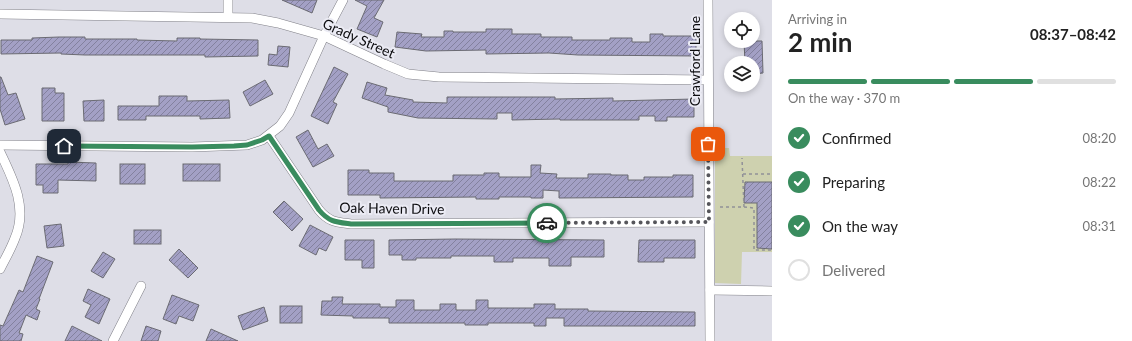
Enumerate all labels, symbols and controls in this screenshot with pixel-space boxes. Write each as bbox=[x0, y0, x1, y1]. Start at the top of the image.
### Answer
text: Arriving in bbox=[788, 11, 847, 27]
map controls bbox=[724, 12, 760, 92]
button: locate bbox=[724, 12, 760, 48]
street label: Grady Street bbox=[320, 15, 398, 61]
street label: Crawford Lane bbox=[686, 16, 703, 106]
text: 08:37–08:42 bbox=[1030, 25, 1116, 43]
text: 2 min bbox=[788, 26, 852, 58]
button: layers bbox=[724, 56, 760, 92]
text: On the way · 370 m bbox=[788, 90, 900, 106]
pin bbox=[691, 127, 725, 161]
icon: check bbox=[788, 127, 810, 149]
pin bbox=[47, 129, 81, 163]
text: Confirmed bbox=[822, 129, 891, 147]
text: 08:20 bbox=[1083, 130, 1116, 146]
icon: bag bbox=[697, 133, 719, 155]
icon: home bbox=[53, 135, 75, 157]
icon: check bbox=[788, 171, 810, 193]
text: Preparing bbox=[822, 173, 885, 191]
text: 08:22 bbox=[1083, 174, 1116, 190]
street label: Oak Haven Drive bbox=[339, 199, 445, 217]
courier bbox=[527, 203, 567, 243]
icon: car bbox=[536, 212, 558, 234]
icon: check bbox=[788, 215, 810, 237]
text: On the way bbox=[822, 217, 898, 235]
text: 08:31 bbox=[1083, 218, 1116, 234]
text: Delivered bbox=[822, 261, 885, 279]

